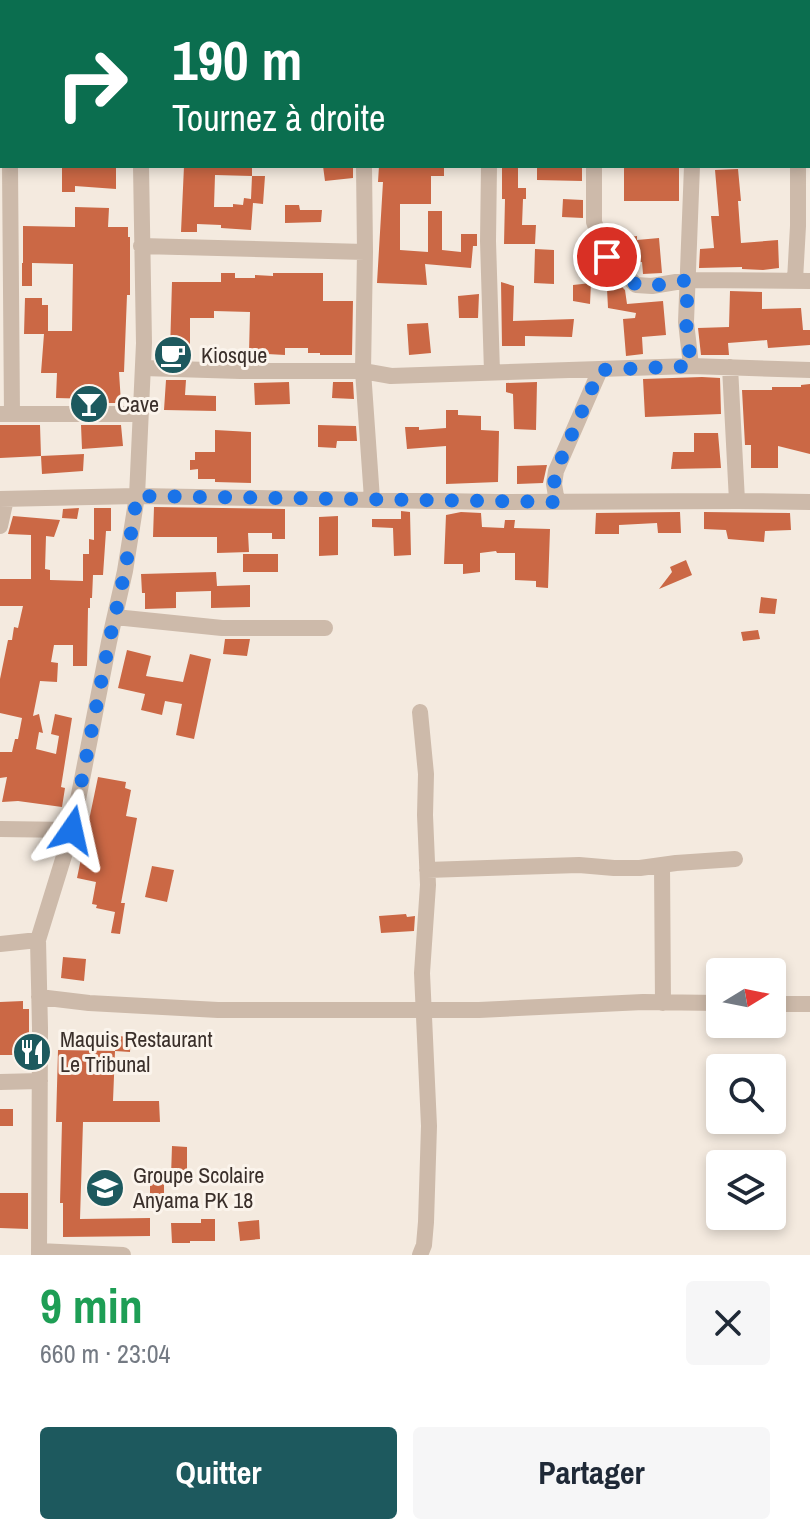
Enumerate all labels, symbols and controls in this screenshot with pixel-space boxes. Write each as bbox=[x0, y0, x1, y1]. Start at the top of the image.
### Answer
text: 190 m bbox=[172, 22, 302, 97]
icon: right bbox=[40, 32, 144, 136]
text: Tournez à droite bbox=[172, 94, 385, 142]
pin bbox=[573, 223, 641, 291]
icon: arrive bbox=[585, 235, 629, 279]
cafe icon: Kiosque bbox=[152, 334, 194, 376]
place label: Kiosque bbox=[201, 340, 267, 370]
bar icon: Cave bbox=[68, 383, 110, 425]
place label: Cave bbox=[117, 389, 159, 419]
position arrow bbox=[30, 788, 114, 872]
north arrow bbox=[706, 958, 786, 1038]
map controls bbox=[706, 958, 786, 1230]
place label: Maquis Restaurant Le Tribunal bbox=[60, 1024, 212, 1079]
restaurant icon: Maquis Restaurant Le Tribunal bbox=[11, 1031, 53, 1073]
button: search bbox=[706, 1054, 786, 1134]
button: layers bbox=[706, 1150, 786, 1230]
place label: Groupe Scolaire Anyama PK 18 bbox=[132, 1160, 264, 1215]
school or university icon: Groupe Scolaire Anyama PK 18 bbox=[84, 1167, 126, 1209]
text: 9 min bbox=[40, 1273, 143, 1338]
button: close bbox=[686, 1281, 770, 1365]
text: 660 m · 23:04 bbox=[40, 1336, 170, 1371]
button: Quitter bbox=[40, 1427, 397, 1519]
button: Partager bbox=[413, 1427, 770, 1519]

